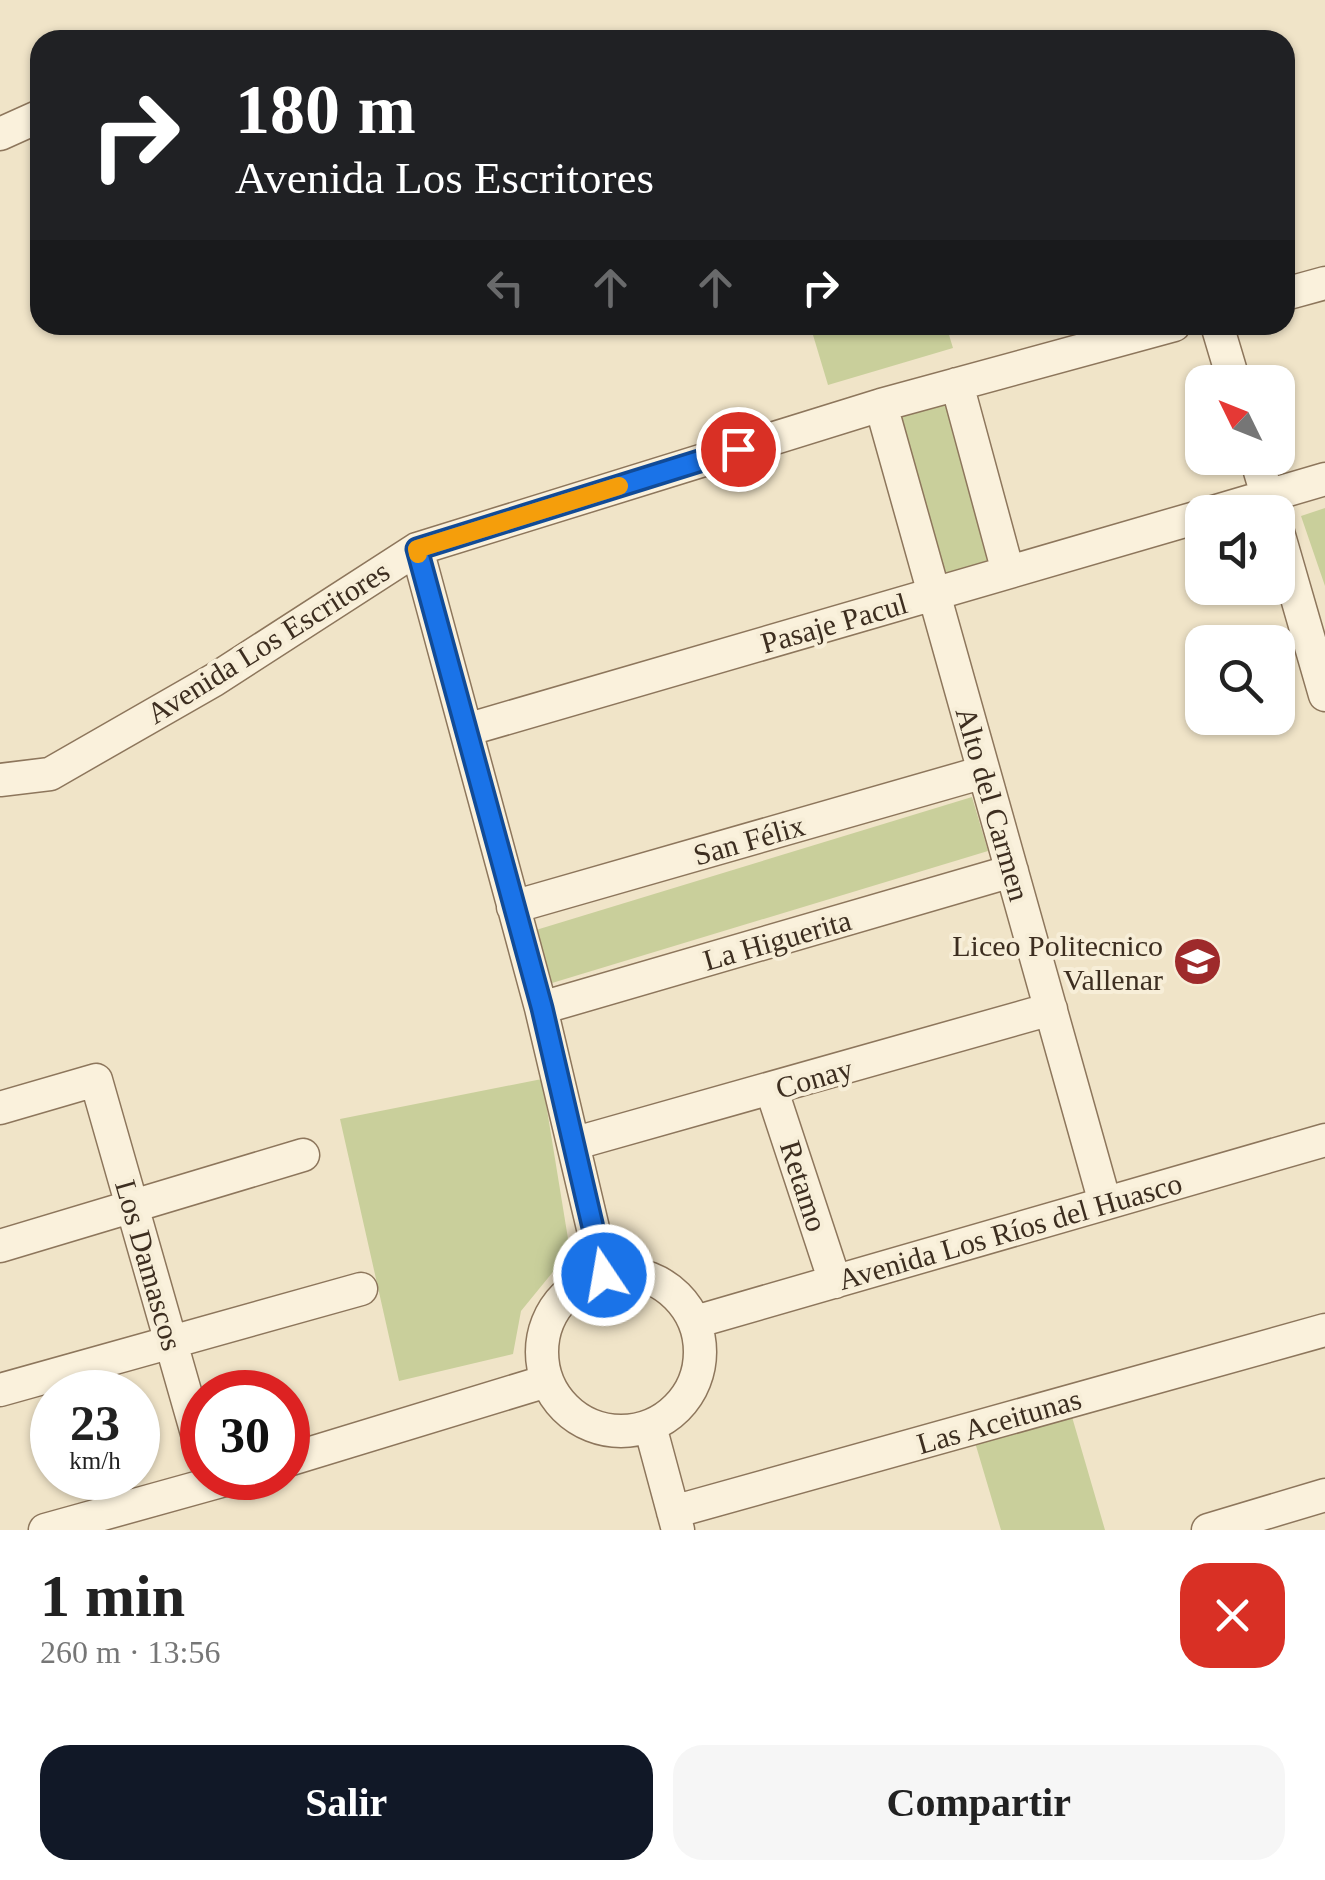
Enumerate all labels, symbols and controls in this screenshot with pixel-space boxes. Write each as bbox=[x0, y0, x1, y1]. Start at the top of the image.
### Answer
icon: right bbox=[70, 70, 200, 200]
text: 180 m bbox=[235, 71, 416, 148]
text: Avenida Los Escritores bbox=[235, 153, 654, 203]
icon: left bbox=[478, 260, 533, 315]
icon: ahead bbox=[583, 260, 638, 315]
icon: ahead bbox=[688, 260, 743, 315]
icon: right bbox=[793, 260, 848, 315]
north arrow bbox=[1185, 365, 1295, 475]
map controls bbox=[1185, 365, 1295, 735]
pin bbox=[696, 407, 781, 492]
icon: arrive bbox=[711, 422, 766, 477]
button: sound bbox=[1185, 495, 1295, 605]
street label: Avenida Los Escritores bbox=[141, 554, 395, 730]
street label: Pasaje Pacul bbox=[757, 586, 911, 660]
button: search bbox=[1185, 625, 1295, 735]
street label: Alto del Carmen bbox=[950, 703, 1036, 905]
street label: San Félix bbox=[690, 808, 808, 872]
street label: La Higuerita bbox=[699, 903, 855, 977]
place label: Liceo Politecnico Vallenar bbox=[952, 929, 1163, 996]
school or university icon: Liceo Politecnico Vallenar bbox=[1172, 936, 1224, 988]
street label: Conay bbox=[772, 1051, 856, 1105]
street label: Retamo bbox=[774, 1137, 834, 1235]
street label: Avenida Los Ríos del Huasco bbox=[834, 1166, 1186, 1296]
street label: Los Damascos bbox=[109, 1176, 189, 1354]
position arrow bbox=[552, 1223, 656, 1327]
speed limit sign: 30 bbox=[180, 1370, 310, 1500]
street label: Las Aceitunas bbox=[913, 1382, 1085, 1460]
text: 23 bbox=[70, 1395, 120, 1451]
text: km/h bbox=[69, 1447, 121, 1474]
text: 1 min bbox=[40, 1563, 185, 1629]
button: close bbox=[1180, 1563, 1285, 1668]
text: 260 m · 13:56 bbox=[40, 1634, 220, 1670]
button: Salir bbox=[40, 1745, 653, 1860]
button: Compartir bbox=[673, 1745, 1285, 1860]

